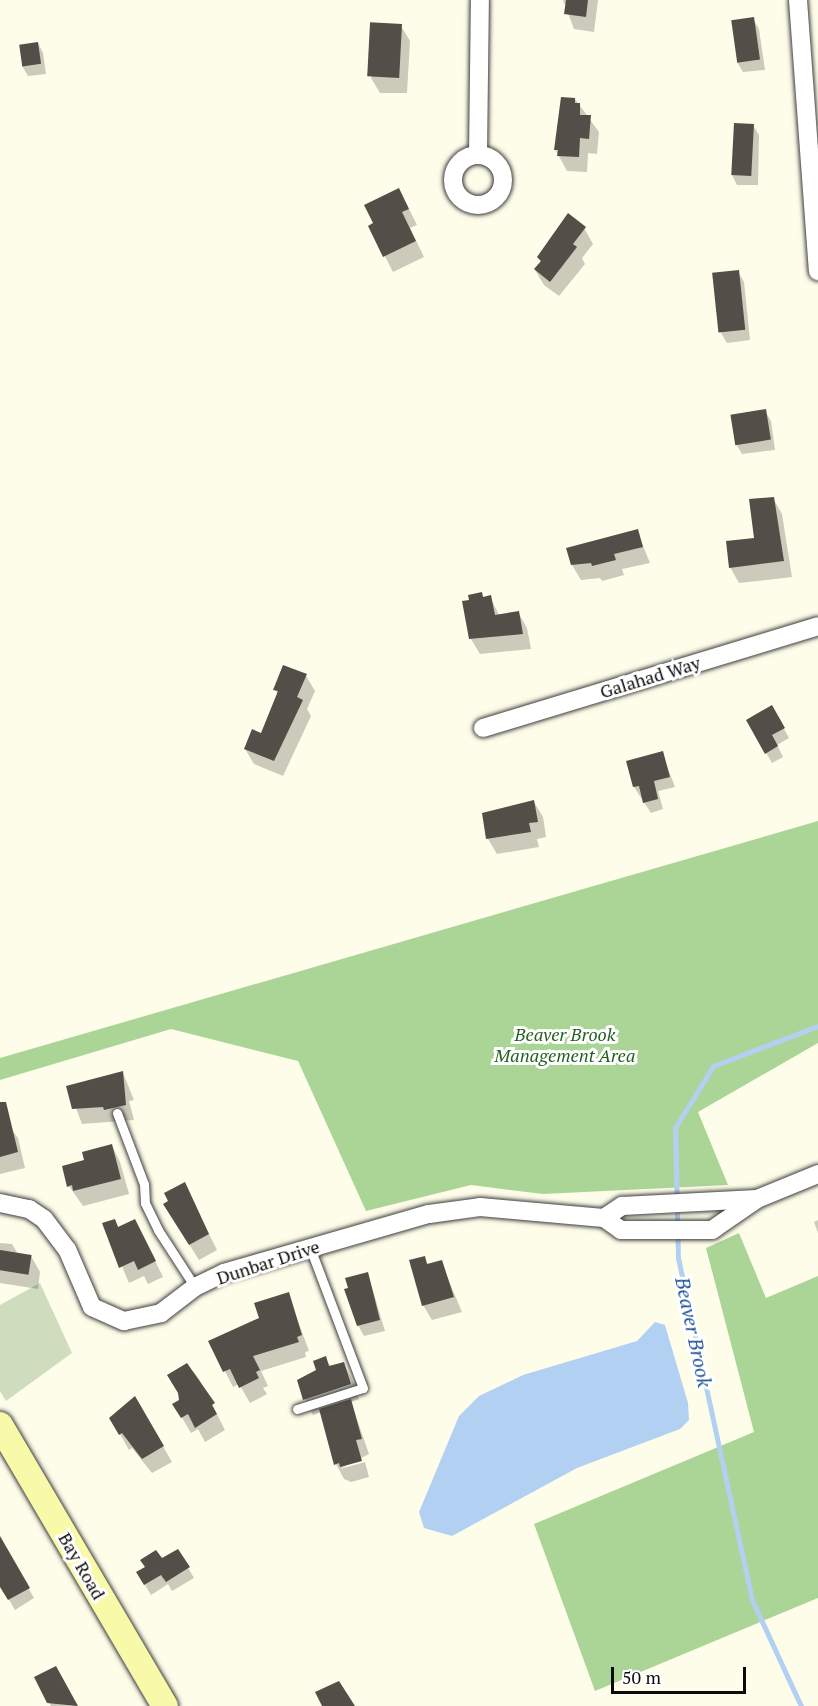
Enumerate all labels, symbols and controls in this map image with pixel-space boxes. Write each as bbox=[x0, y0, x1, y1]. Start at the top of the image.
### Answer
street label: Galahad Way bbox=[597, 651, 703, 703]
park label: Beaver Brook Management Area bbox=[494, 1024, 636, 1066]
street label: Dunbar Drive bbox=[214, 1235, 322, 1289]
water label: Beaver Brook bbox=[671, 1275, 717, 1389]
street label: Bay Road bbox=[54, 1529, 110, 1603]
scale bar bbox=[614, 1655, 749, 1693]
text: 50 m bbox=[622, 1665, 661, 1689]

